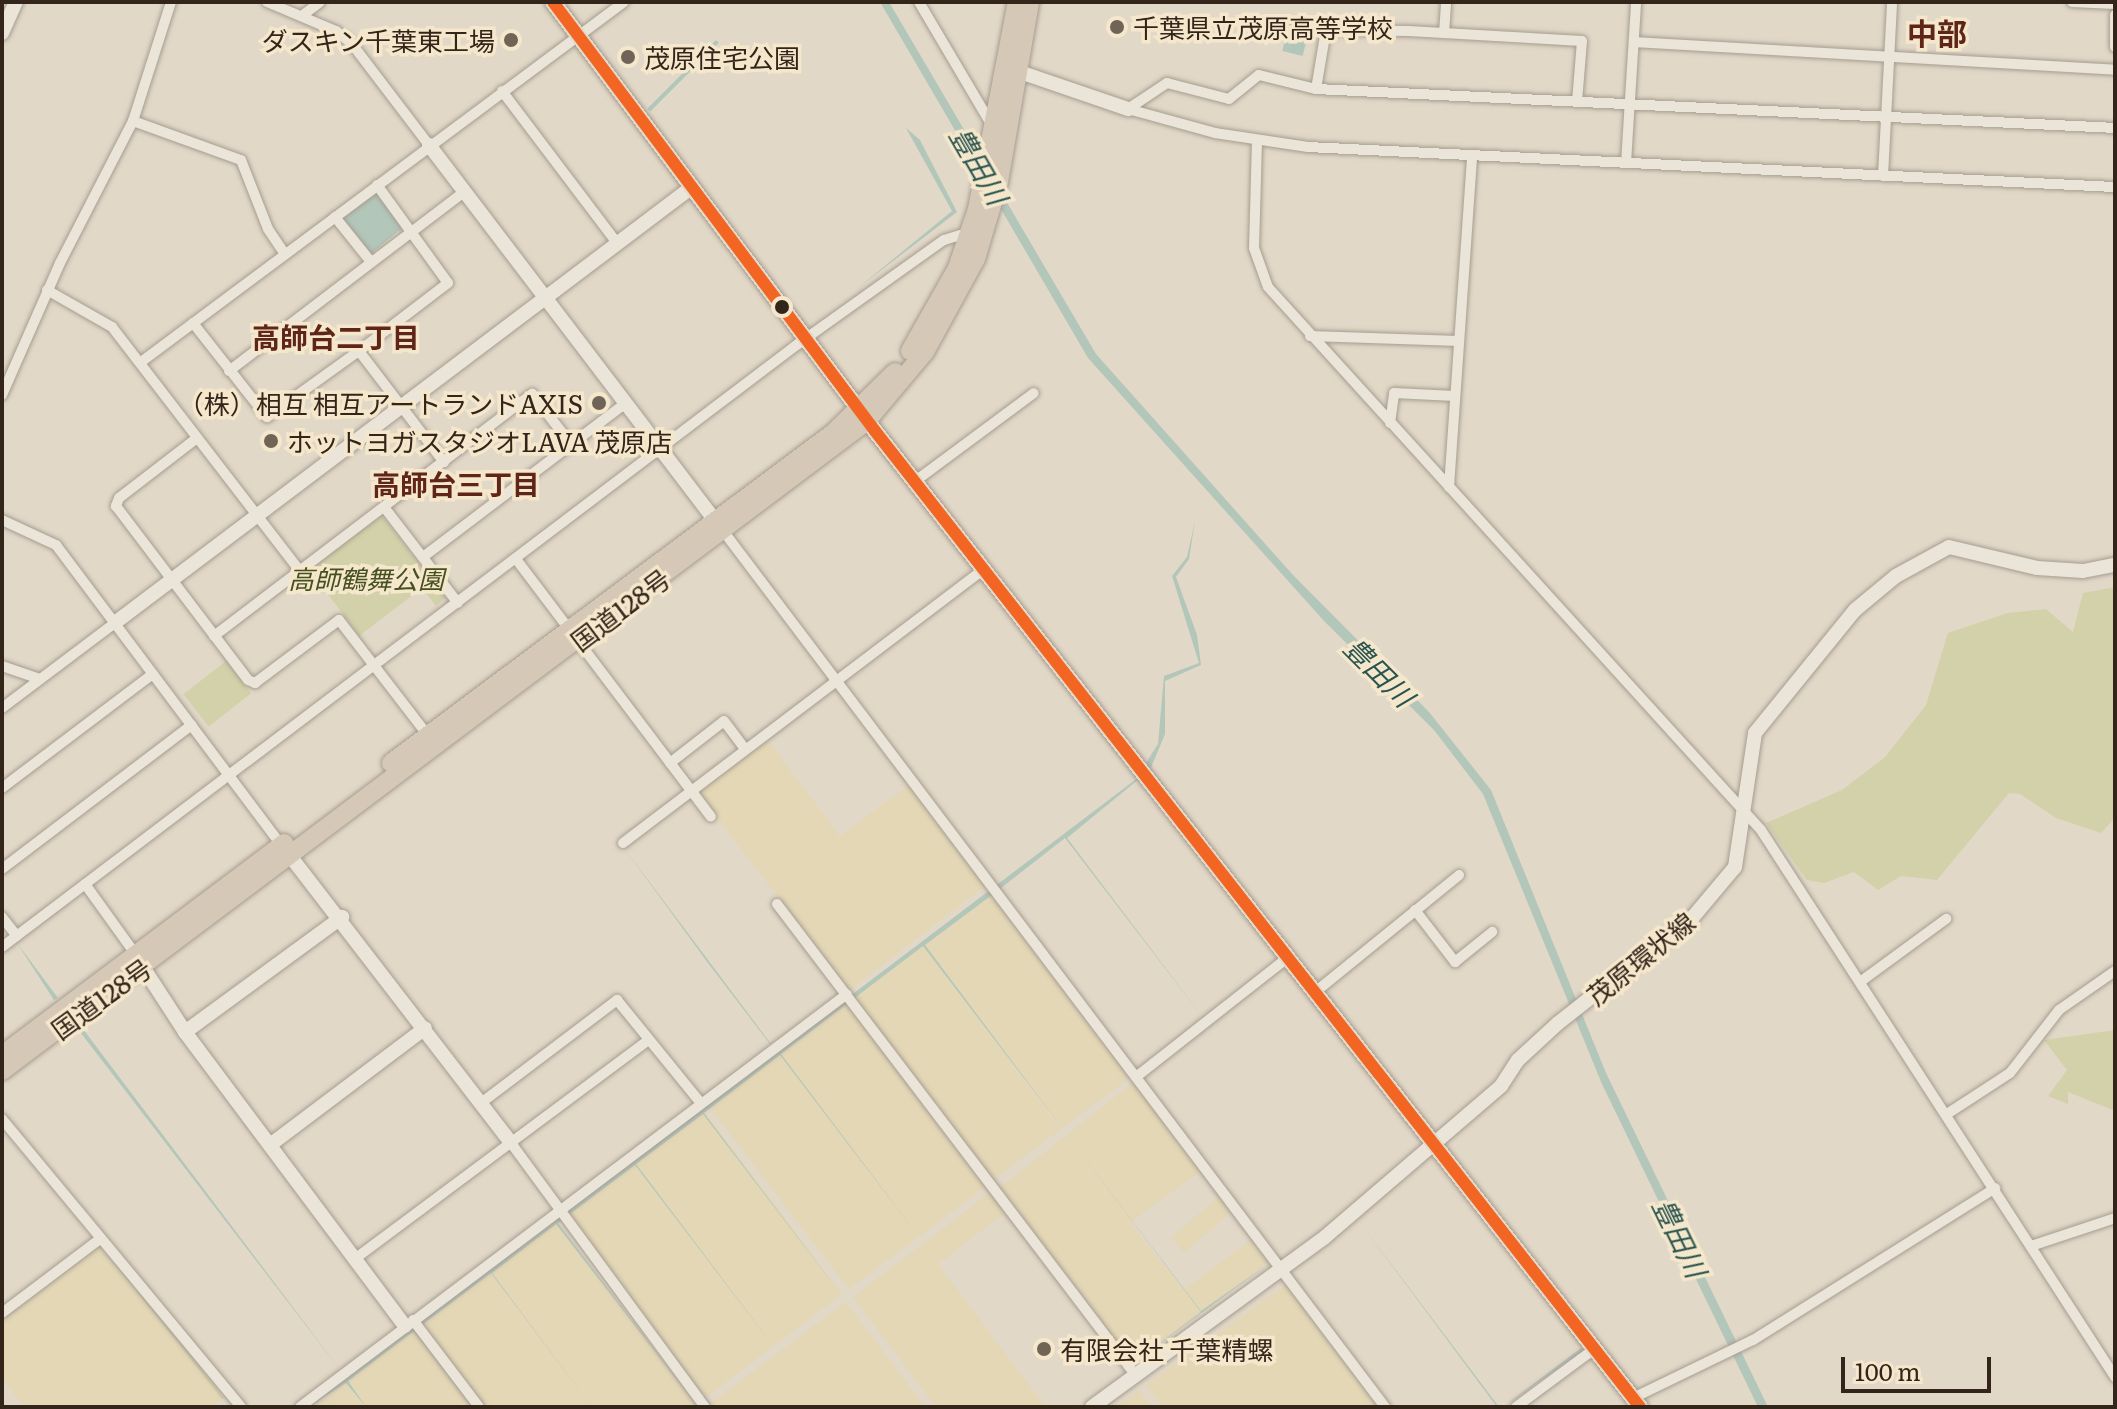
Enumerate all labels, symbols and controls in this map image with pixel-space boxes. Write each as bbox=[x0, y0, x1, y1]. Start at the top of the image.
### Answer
place label: 千葉県立茂原高等学校 bbox=[1133, 11, 1393, 43]
district label: 中部 bbox=[1907, 14, 1967, 50]
marker: 千葉県立茂原高等学校 bbox=[1108, 18, 1126, 36]
place label: ダスキン千葉東工場 bbox=[261, 24, 495, 56]
marker: ダスキン千葉東工場 bbox=[502, 31, 520, 49]
place label: 茂原住宅公園 bbox=[644, 41, 800, 73]
marker: 茂原住宅公園 bbox=[619, 48, 637, 66]
water label: 豊田川 bbox=[944, 120, 1016, 210]
unlabelled marker bbox=[774, 299, 790, 315]
district label: 高師台二丁目 bbox=[252, 319, 420, 353]
place label: （株）相互 相互アートランドAXIS bbox=[178, 387, 583, 419]
marker: （株）相互 相互アートランドAXIS bbox=[590, 394, 608, 412]
place label: ホットヨガスタジオLAVA 茂原店 bbox=[287, 425, 672, 457]
marker: ホットヨガスタジオLAVA 茂原店 bbox=[262, 432, 280, 450]
district label: 高師台三丁目 bbox=[372, 466, 540, 500]
park label: 高師鶴舞公園 bbox=[288, 562, 444, 594]
street label: 国道128号 bbox=[564, 562, 676, 656]
water label: 豊田川 bbox=[1338, 629, 1422, 713]
street label: 茂原環状線 bbox=[1580, 905, 1700, 1011]
street label: 国道128号 bbox=[45, 951, 157, 1045]
water label: 豊田川 bbox=[1647, 1192, 1715, 1282]
place label: 有限会社 千葉精螺 bbox=[1060, 1333, 1273, 1365]
marker: 有限会社 千葉精螺 bbox=[1035, 1340, 1053, 1358]
scale bar bbox=[1845, 1341, 1995, 1391]
text: 100 m bbox=[1855, 1353, 1921, 1388]

